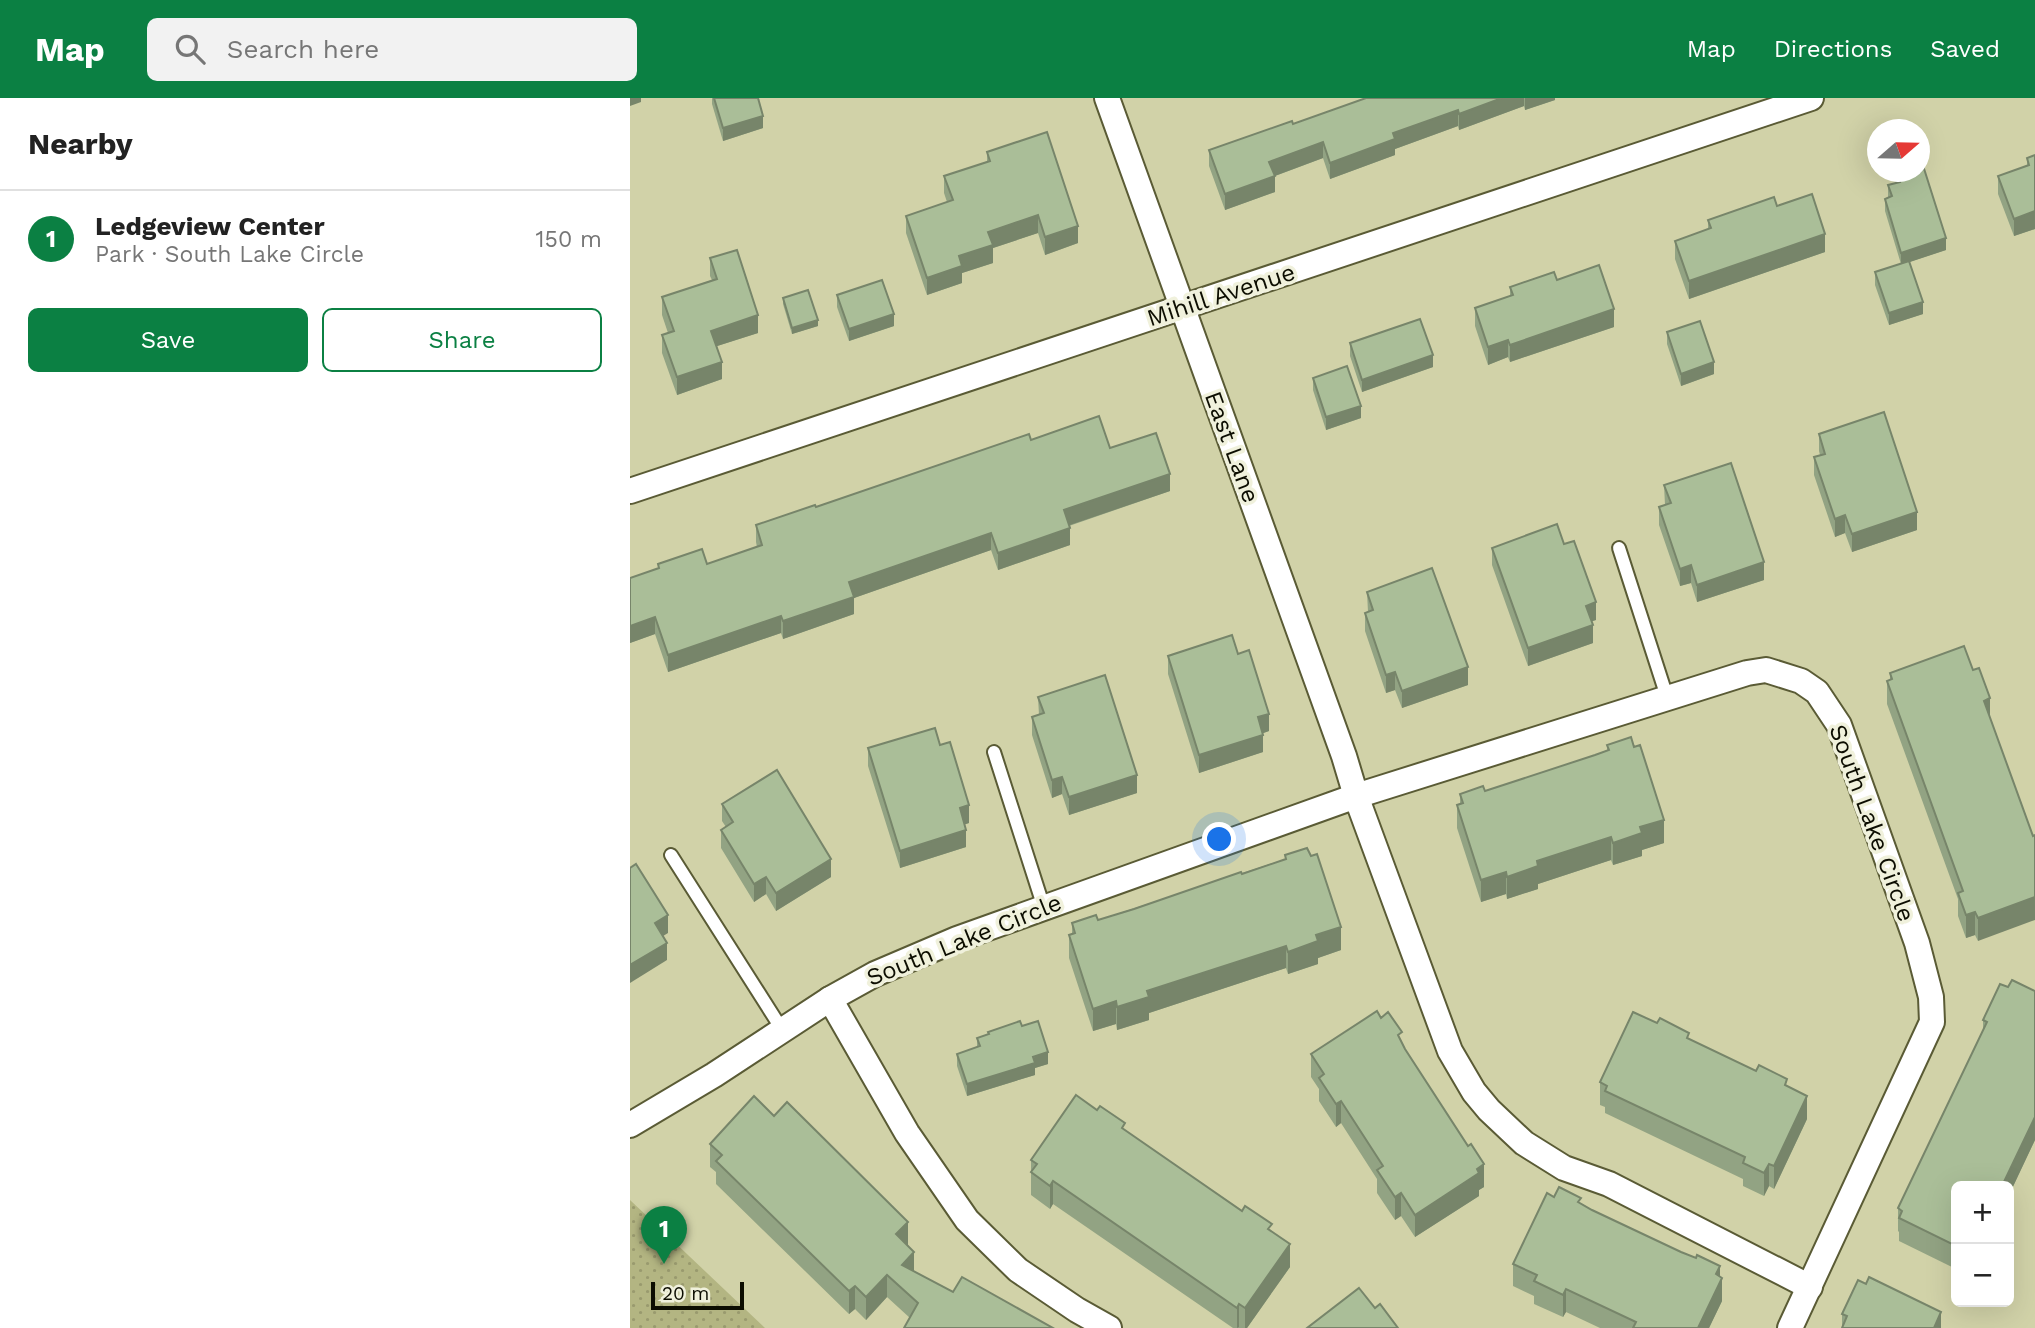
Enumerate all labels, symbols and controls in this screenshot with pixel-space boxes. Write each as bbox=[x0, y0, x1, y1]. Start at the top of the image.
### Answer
search box bbox=[147, 18, 637, 81]
text: Map bbox=[35, 30, 105, 69]
icon: search bbox=[171, 30, 209, 68]
text: Search here bbox=[227, 34, 379, 64]
text: Map bbox=[1687, 35, 1736, 63]
text: Directions bbox=[1774, 35, 1892, 63]
text: Saved bbox=[1930, 35, 2000, 63]
north arrow bbox=[1867, 119, 1930, 182]
text: Nearby bbox=[28, 126, 133, 161]
text: Ledgeview Center bbox=[95, 211, 325, 241]
text: 1 bbox=[46, 226, 56, 253]
text: 150 m bbox=[536, 226, 602, 253]
text: Park · South Lake Circle bbox=[95, 241, 364, 268]
street label: Mihill Avenue bbox=[1143, 258, 1299, 332]
button: Save bbox=[28, 308, 308, 372]
button: Share bbox=[322, 308, 602, 372]
street label: East Lane bbox=[1199, 388, 1265, 506]
street label: South Lake Circle bbox=[1823, 721, 1921, 925]
your location bbox=[1202, 822, 1236, 856]
street label: South Lake Circle bbox=[862, 888, 1066, 992]
map controls bbox=[1951, 1181, 2014, 1307]
button: + bbox=[1951, 1181, 2014, 1244]
pin: 1 bbox=[641, 1206, 687, 1264]
button: − bbox=[1951, 1244, 2014, 1307]
scale bar bbox=[651, 1279, 744, 1311]
text: 20 m bbox=[662, 1282, 709, 1305]

